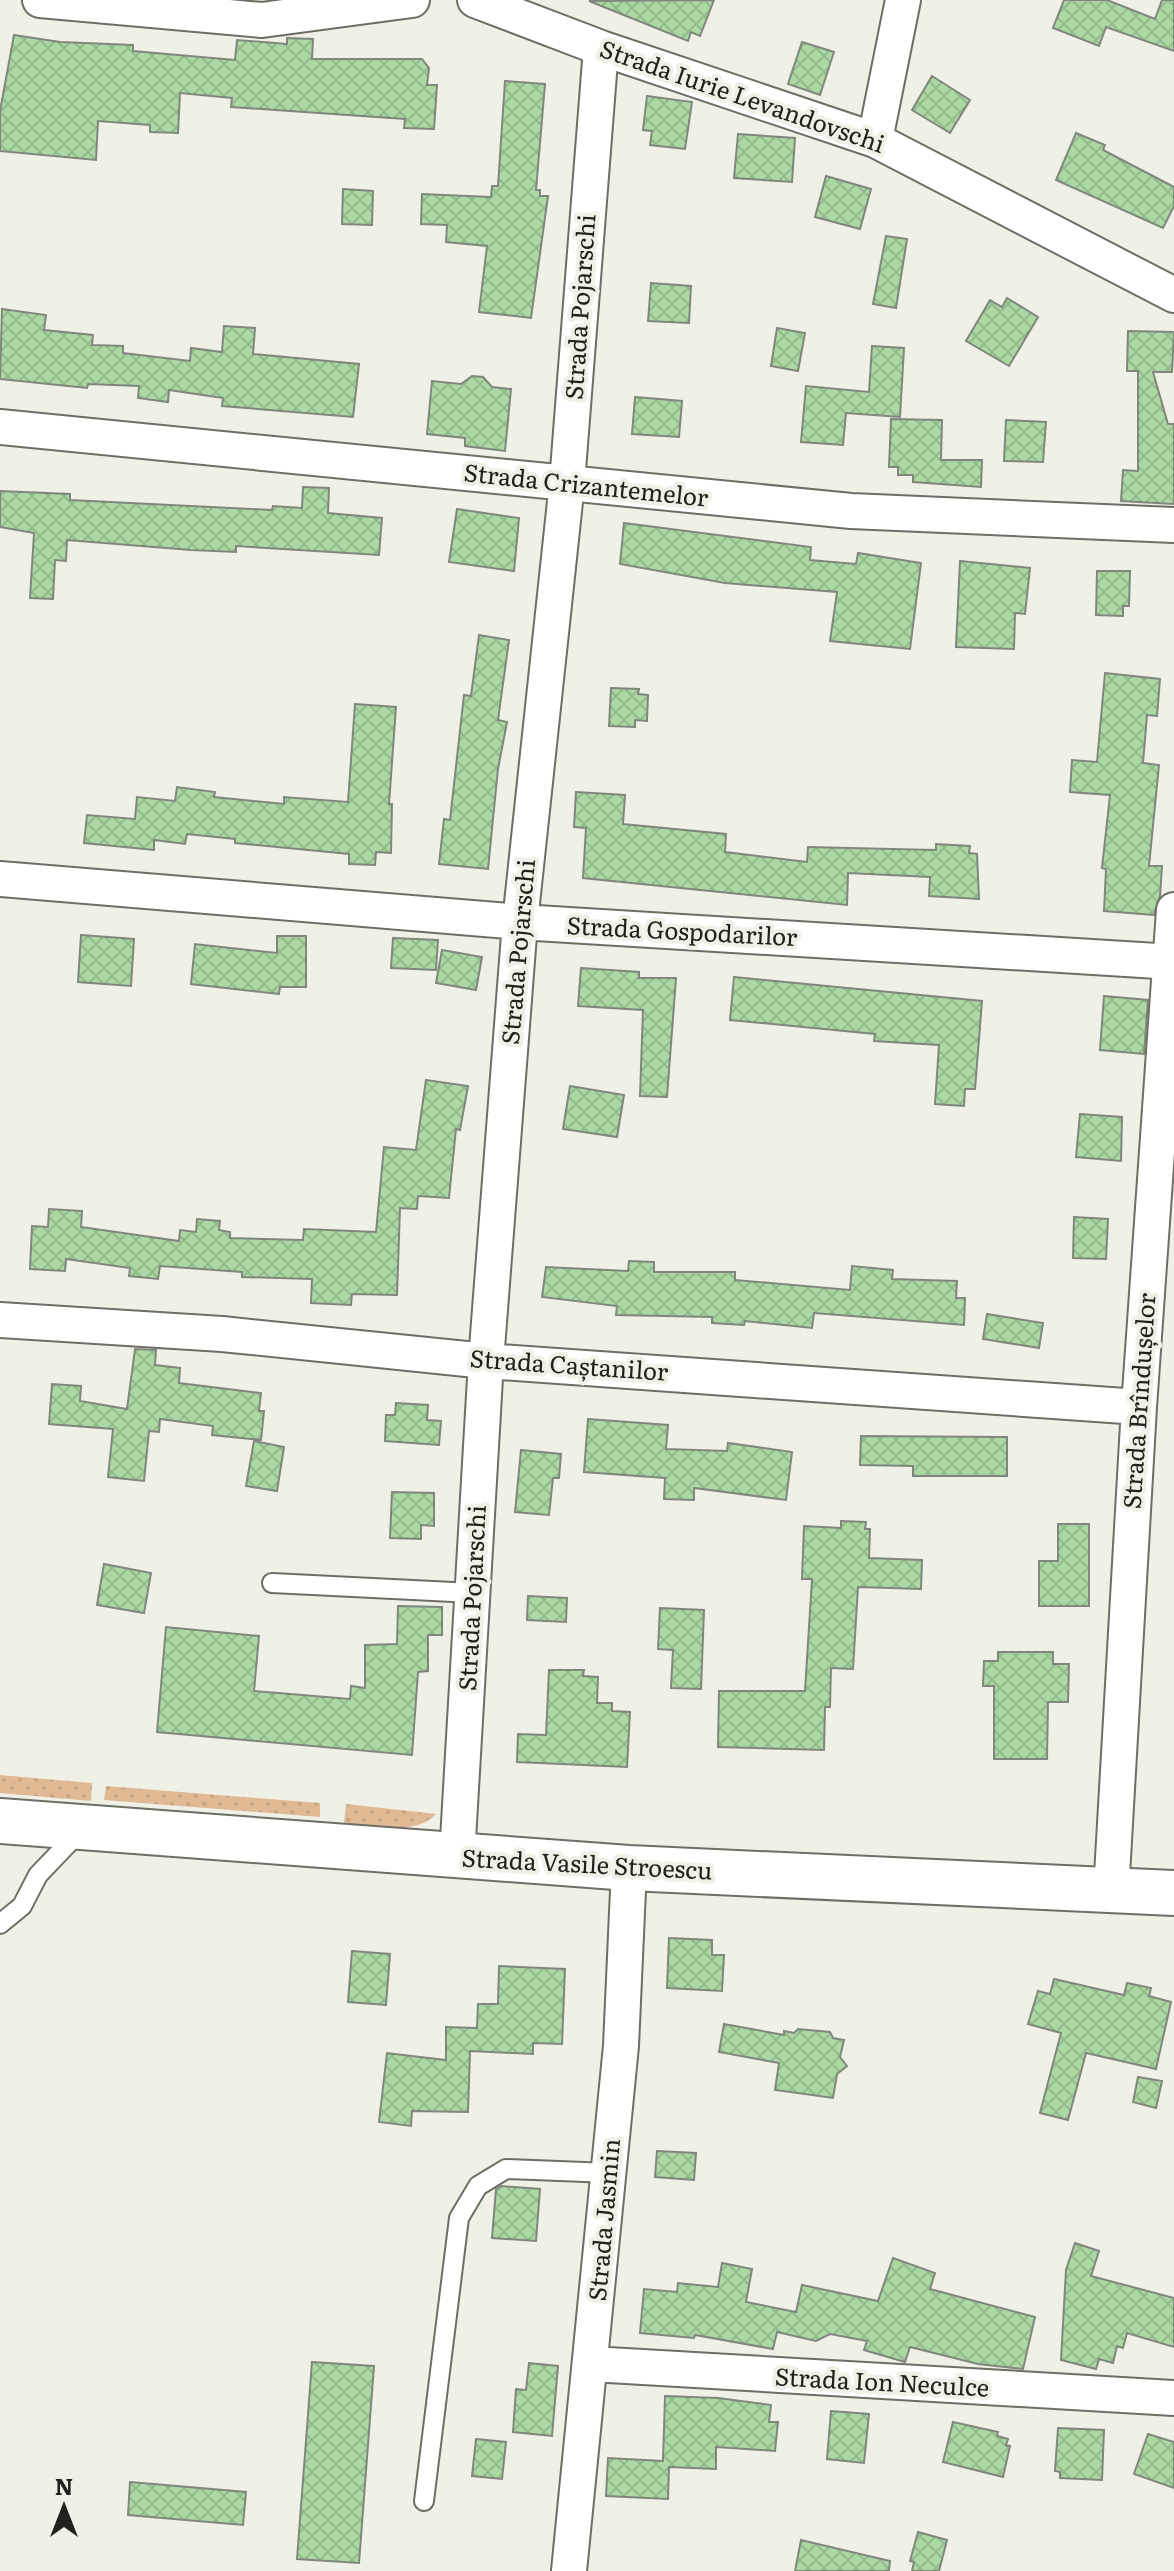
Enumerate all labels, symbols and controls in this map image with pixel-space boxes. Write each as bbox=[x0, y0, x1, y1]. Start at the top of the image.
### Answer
street label: Strada Iurie Levandovschi bbox=[596, 29, 890, 160]
street label: Strada Pojarschi bbox=[555, 213, 602, 401]
street label: Strada Crizantemelor bbox=[462, 453, 711, 514]
street label: Strada Pojarschi bbox=[491, 858, 542, 1046]
street label: Strada Gospodarilor bbox=[566, 906, 799, 953]
street label: Strada Brîndușelor bbox=[1113, 1291, 1163, 1510]
street label: Strada Caștanilor bbox=[469, 1339, 670, 1388]
street label: Strada Pojarschi bbox=[448, 1504, 493, 1692]
street label: Strada Vasile Stroescu bbox=[461, 1838, 713, 1887]
street label: Strada Jasmin bbox=[578, 2137, 627, 2302]
street label: Strada Ion Neculce bbox=[774, 2357, 990, 2404]
north arrow bbox=[24, 2467, 104, 2547]
text: N bbox=[55, 2469, 73, 2502]

